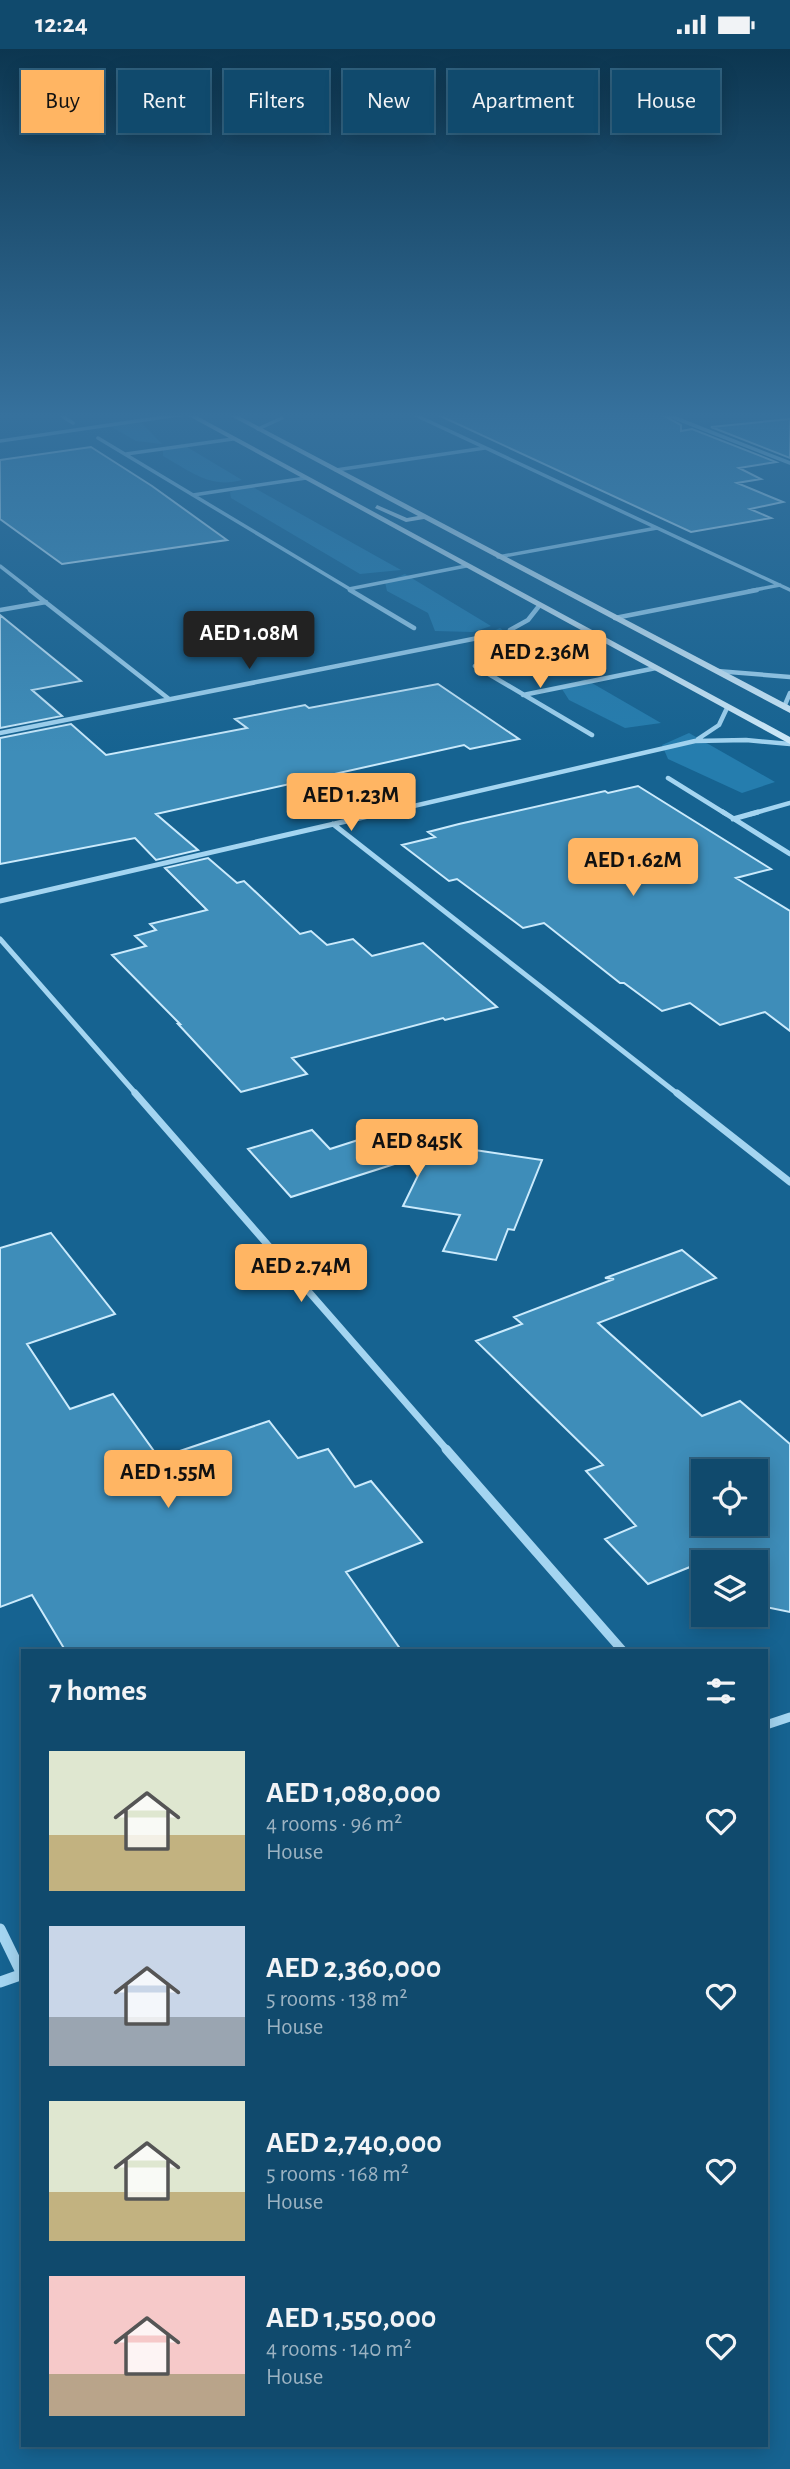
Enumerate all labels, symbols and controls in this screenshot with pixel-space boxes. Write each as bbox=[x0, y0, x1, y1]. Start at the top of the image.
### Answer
text: 12:24 bbox=[35, 11, 88, 37]
chip: Buy bbox=[21, 70, 104, 133]
chip: Rent bbox=[118, 70, 210, 133]
chip: Filters bbox=[224, 70, 329, 133]
chip: New bbox=[343, 70, 434, 133]
chip: Apartment bbox=[448, 70, 598, 133]
chip: House bbox=[612, 70, 720, 133]
pin: AED 1.08M bbox=[169, 611, 329, 671]
text: AED 1.08M bbox=[199, 622, 299, 645]
pin: AED 2.36M bbox=[460, 631, 620, 690]
text: AED 2.36M bbox=[490, 641, 590, 664]
pin: AED 1.23M bbox=[271, 773, 431, 833]
text: AED 1.23M bbox=[303, 784, 399, 807]
pin: AED 1.62M bbox=[553, 839, 713, 898]
text: AED 1.62M bbox=[584, 849, 682, 872]
pin: AED 845K bbox=[345, 1119, 489, 1179]
text: AED 845K bbox=[372, 1130, 462, 1153]
pin: AED 2.74M bbox=[221, 1245, 381, 1304]
text: AED 2.74M bbox=[251, 1255, 351, 1278]
pin: AED 1.55M bbox=[88, 1451, 248, 1510]
map controls bbox=[691, 1459, 768, 1627]
button: locate bbox=[691, 1459, 768, 1536]
text: AED 1.55M bbox=[120, 1461, 216, 1484]
button: layers bbox=[691, 1550, 768, 1627]
icon: filters bbox=[702, 1672, 740, 1710]
text: 7 homes bbox=[49, 1676, 147, 1706]
text: AED 1,080,000 bbox=[266, 1778, 441, 1808]
icon: home bbox=[105, 1779, 189, 1863]
icon: heart bbox=[702, 1802, 740, 1840]
text: 4 rooms · 96 m² bbox=[266, 1813, 402, 1836]
text: House bbox=[266, 1841, 323, 1864]
text: AED 2,360,000 bbox=[266, 1953, 441, 1983]
icon: home bbox=[105, 1954, 189, 2038]
icon: heart bbox=[702, 1977, 740, 2015]
text: 5 rooms · 138 m² bbox=[266, 1988, 407, 2011]
text: House bbox=[266, 2016, 323, 2039]
text: AED 2,740,000 bbox=[266, 2128, 442, 2158]
icon: home bbox=[105, 2129, 189, 2213]
icon: heart bbox=[702, 2152, 740, 2190]
text: 5 rooms · 168 m² bbox=[266, 2163, 409, 2186]
text: House bbox=[266, 2191, 323, 2214]
text: AED 1,550,000 bbox=[266, 2303, 436, 2333]
icon: home bbox=[105, 2304, 189, 2388]
icon: heart bbox=[702, 2327, 740, 2365]
text: 4 rooms · 140 m² bbox=[266, 2338, 412, 2361]
text: House bbox=[266, 2366, 323, 2389]

